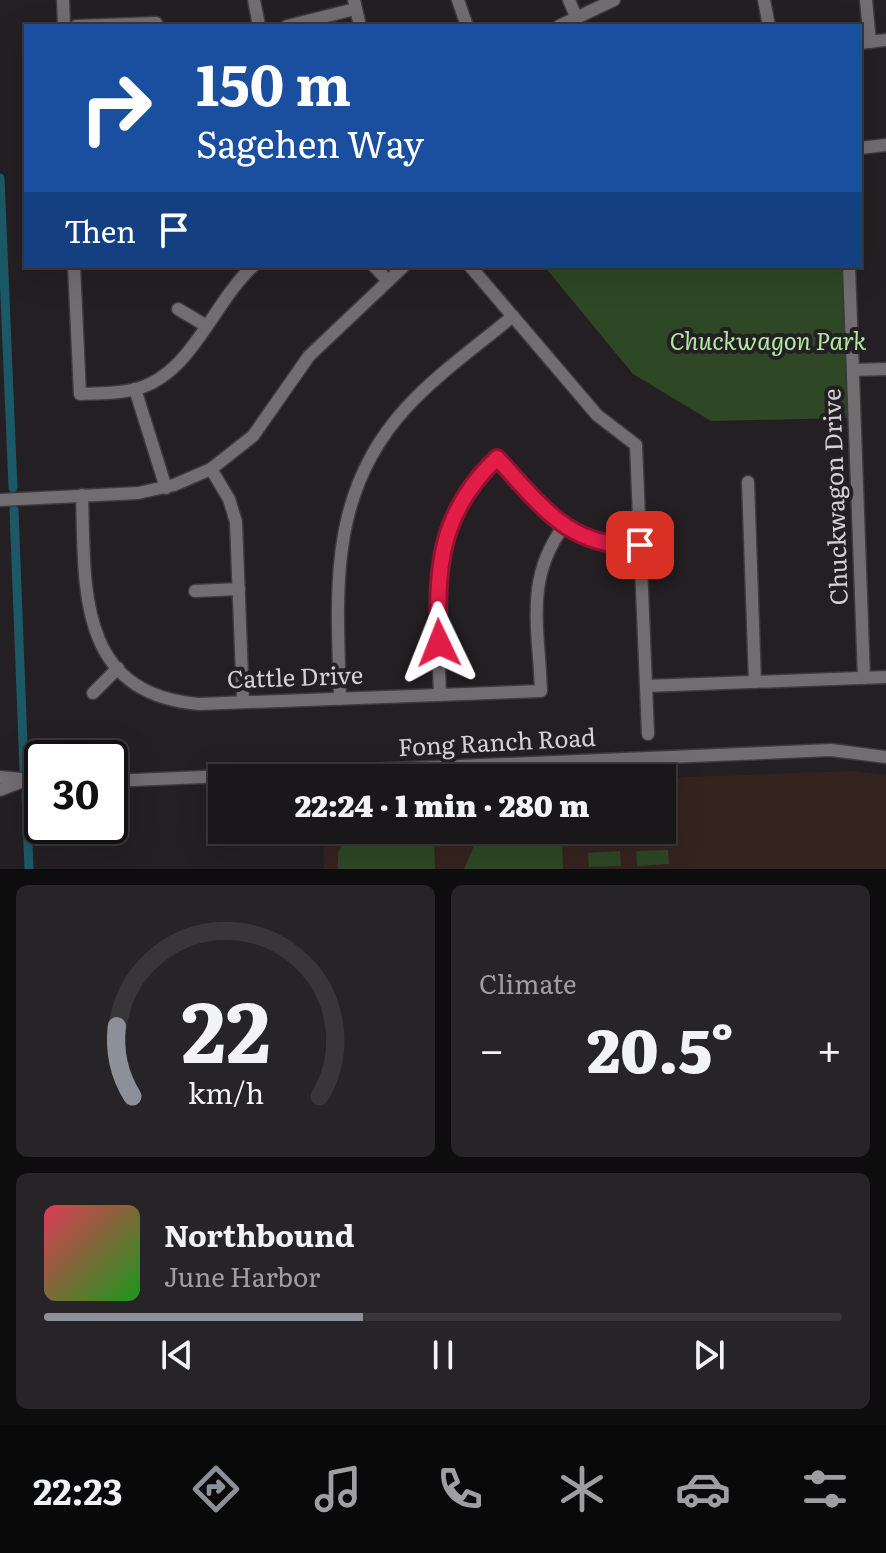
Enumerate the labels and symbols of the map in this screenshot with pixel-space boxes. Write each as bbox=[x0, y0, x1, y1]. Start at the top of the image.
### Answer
park label: Chuckwagon Park bbox=[670, 322, 867, 357]
street label: Chuckwagon Drive bbox=[812, 388, 855, 606]
pin bbox=[606, 511, 674, 579]
position arrow bbox=[397, 601, 481, 685]
street label: Cattle Drive bbox=[226, 656, 364, 695]
street label: Fong Ranch Road bbox=[397, 718, 597, 763]
speed limit sign: 30 bbox=[24, 740, 128, 844]

